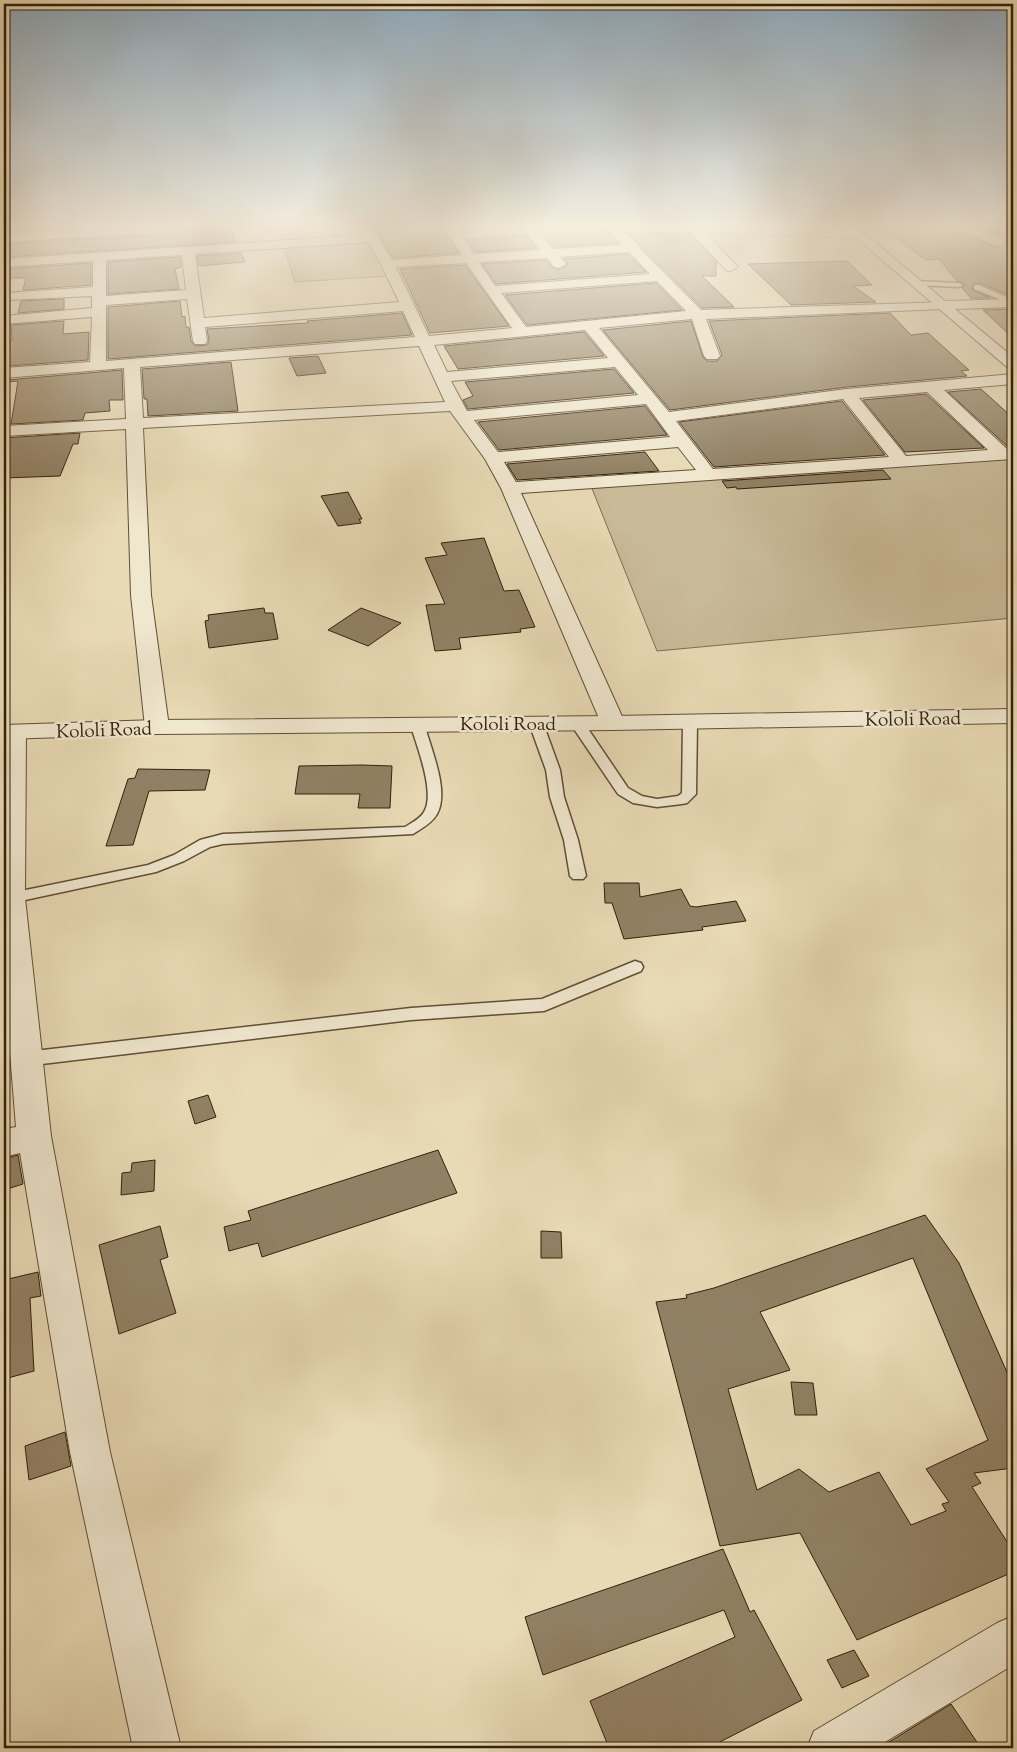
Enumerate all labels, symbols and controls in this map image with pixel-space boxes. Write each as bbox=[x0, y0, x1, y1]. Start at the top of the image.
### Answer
street label: Kololi Road bbox=[865, 706, 962, 735]
street label: Kololi Road bbox=[460, 712, 556, 739]
street label: Kololi Road bbox=[56, 716, 153, 747]

